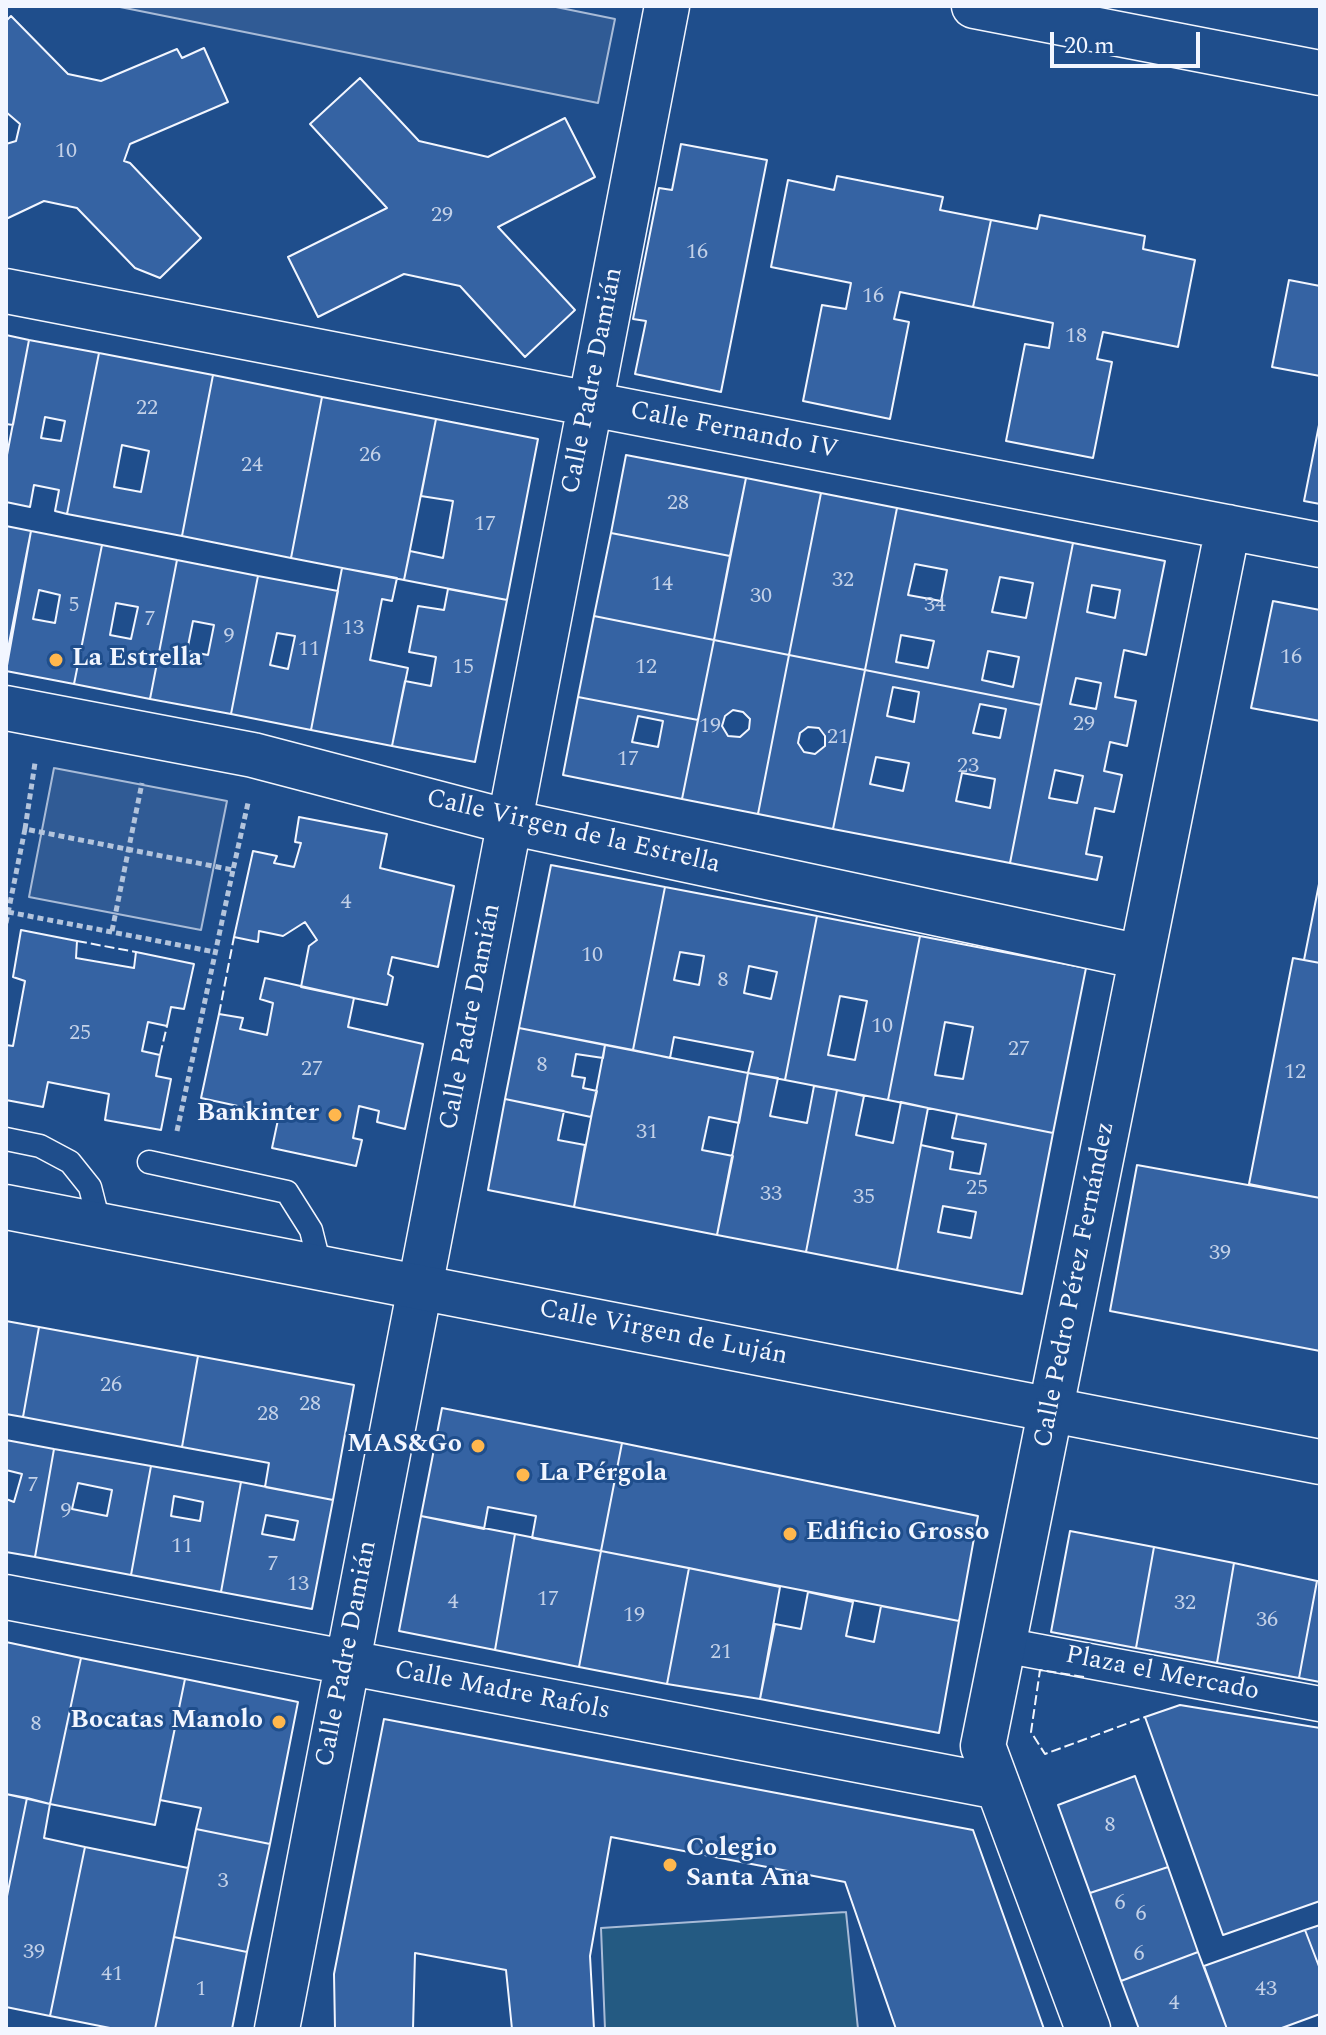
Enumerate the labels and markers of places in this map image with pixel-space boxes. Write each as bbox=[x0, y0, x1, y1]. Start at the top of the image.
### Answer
place label: La Estrella bbox=[72, 644, 202, 676]
marker: La Estrella bbox=[47, 651, 65, 669]
place label: Bankinter bbox=[197, 1099, 319, 1131]
marker: Bankinter bbox=[326, 1106, 344, 1124]
place label: MAS&Go bbox=[347, 1430, 462, 1462]
marker: MAS&Go bbox=[469, 1437, 487, 1455]
place label: La Pérgola bbox=[539, 1459, 667, 1491]
marker: La Pérgola bbox=[514, 1466, 532, 1484]
place label: Edificio Grosso bbox=[806, 1518, 989, 1550]
marker: Edificio Grosso bbox=[781, 1525, 799, 1543]
place label: Bocatas Manolo bbox=[70, 1706, 263, 1738]
marker: Bocatas Manolo bbox=[270, 1713, 288, 1731]
place label: Colegio Santa Ana bbox=[686, 1834, 810, 1896]
marker: Colegio Santa Ana bbox=[661, 1856, 679, 1874]

